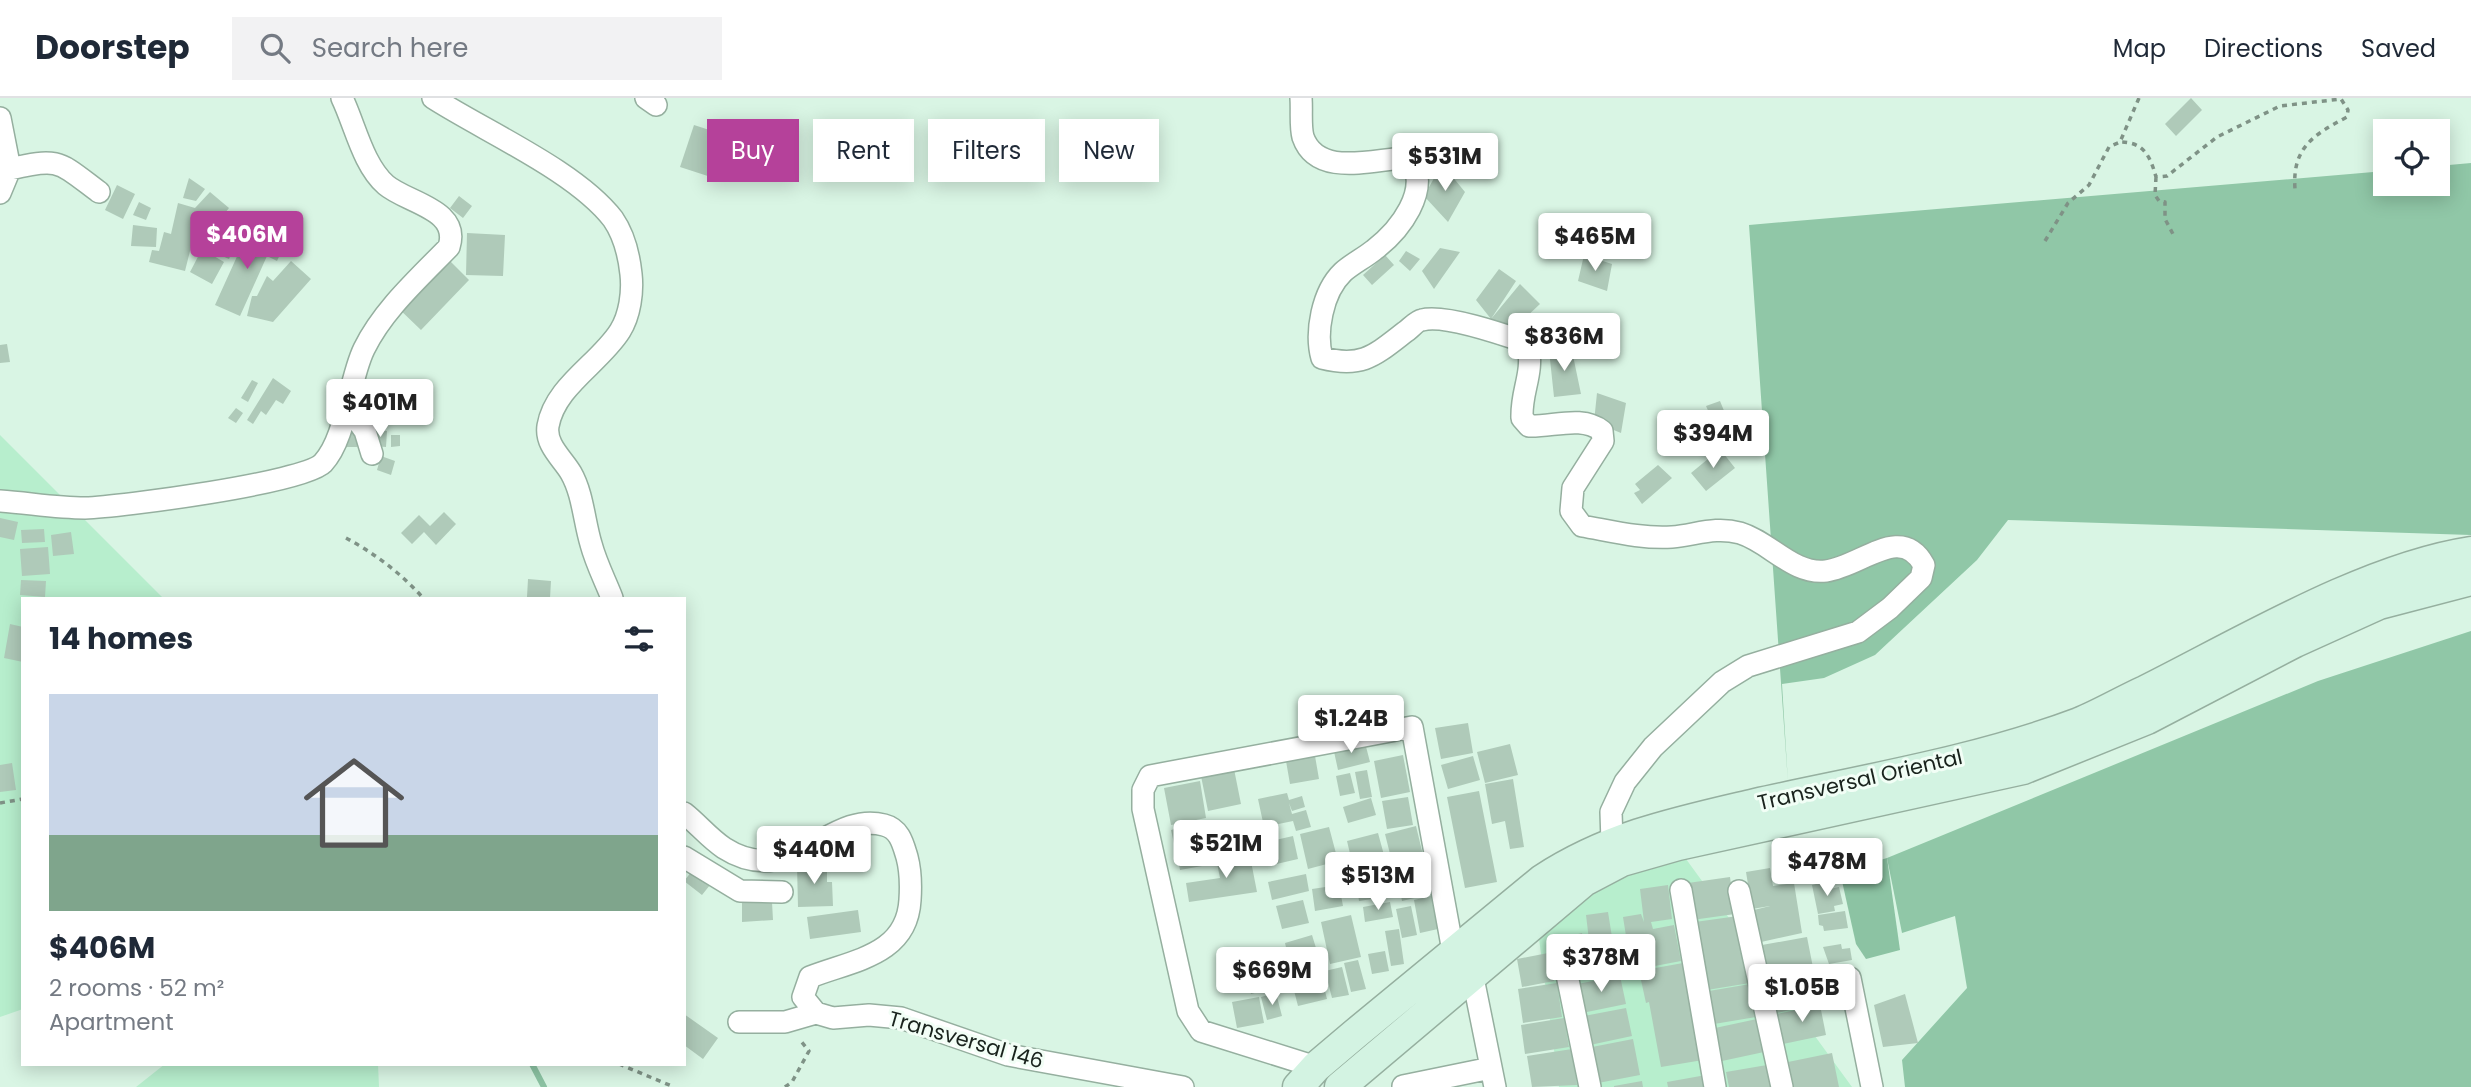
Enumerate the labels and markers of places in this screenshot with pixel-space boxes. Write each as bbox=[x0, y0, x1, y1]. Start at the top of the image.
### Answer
pin: $531M bbox=[1396, 134, 1494, 193]
pin: $406M bbox=[198, 212, 296, 271]
pin: $465M bbox=[1546, 214, 1644, 273]
pin: $836M bbox=[1515, 314, 1613, 373]
pin: $401M bbox=[331, 380, 429, 439]
pin: $394M bbox=[1664, 410, 1762, 470]
pin: $1.24B bbox=[1294, 696, 1408, 755]
pin: $521M bbox=[1177, 820, 1275, 880]
pin: $440M bbox=[765, 826, 863, 886]
pin: $478M bbox=[1778, 838, 1876, 898]
pin: $513M bbox=[1329, 852, 1427, 912]
pin: $378M bbox=[1552, 934, 1650, 994]
pin: $669M bbox=[1223, 948, 1321, 1007]
pin: $1.05B bbox=[1745, 964, 1859, 1024]

